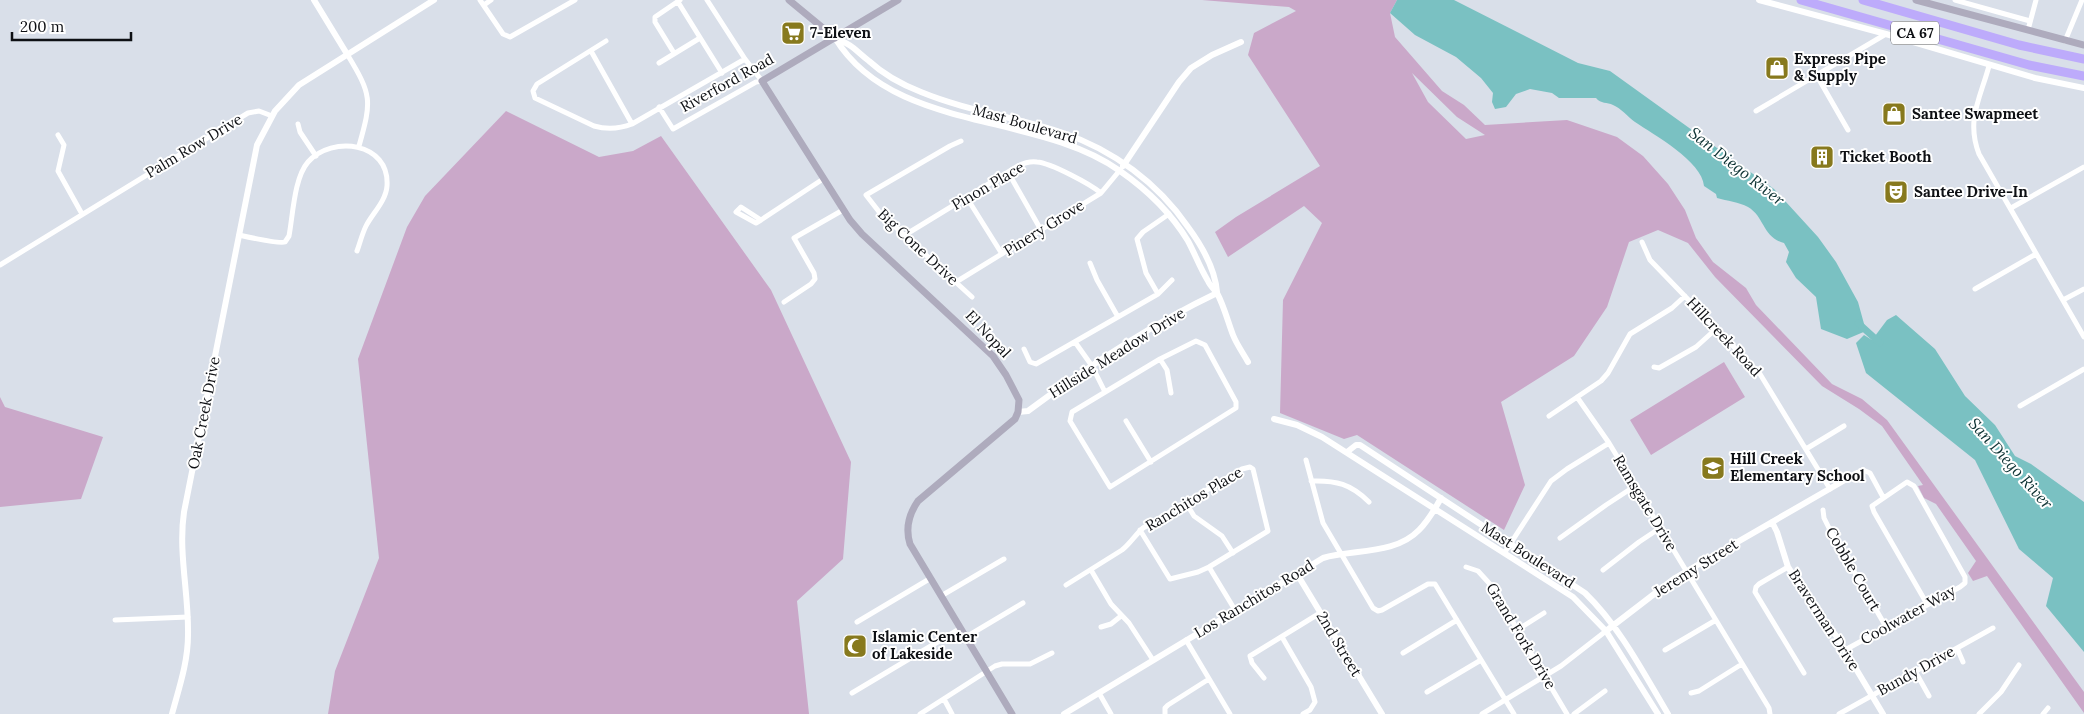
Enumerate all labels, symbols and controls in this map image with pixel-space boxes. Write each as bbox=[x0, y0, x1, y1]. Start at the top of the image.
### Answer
scale bar bbox=[12, 10, 131, 42]
text: 200 m bbox=[20, 17, 64, 36]
supermarket icon: 7-Eleven bbox=[780, 20, 806, 46]
road number: CA 67 bbox=[1891, 22, 1939, 44]
place label: 7-Eleven bbox=[810, 23, 872, 42]
street label: Riverford Road bbox=[677, 49, 777, 116]
place label: Express Pipe & Supply bbox=[1794, 49, 1886, 85]
shop icon: Express Pipe & Supply bbox=[1764, 55, 1790, 81]
street label: Mast Boulevard bbox=[971, 100, 1080, 148]
shop icon: Santee Swapmeet bbox=[1881, 101, 1907, 127]
place label: Santee Swapmeet bbox=[1912, 104, 2039, 123]
street label: Palm Row Drive bbox=[142, 109, 246, 182]
water label: San Diego River bbox=[1685, 122, 1789, 210]
building icon: Ticket Booth bbox=[1809, 144, 1835, 170]
place label: Ticket Booth bbox=[1840, 147, 1932, 166]
street label: Pinon Place bbox=[948, 157, 1028, 214]
theatre icon: Santee Drive-In bbox=[1883, 179, 1909, 205]
place label: Santee Drive-In bbox=[1914, 182, 2028, 201]
street label: Pinery Grove bbox=[1000, 195, 1087, 260]
street label: Big Cone Drive bbox=[874, 204, 963, 289]
street label: Hillcreek Road bbox=[1683, 293, 1766, 380]
street label: Hillside Meadow Drive bbox=[1045, 303, 1188, 402]
street label: El Nopal bbox=[962, 306, 1015, 361]
street label: Oak Creek Drive bbox=[183, 355, 224, 471]
water label: San Diego River bbox=[1965, 413, 2058, 513]
place label: Hill Creek Elementary School bbox=[1730, 449, 1865, 485]
street label: Ramsgate Drive bbox=[1609, 451, 1682, 554]
school or university icon: Hill Creek Elementary School bbox=[1700, 455, 1726, 481]
street label: Ranchitos Place bbox=[1142, 462, 1246, 535]
street label: Mast Boulevard bbox=[1478, 517, 1579, 592]
street label: Cobble Court bbox=[1822, 524, 1885, 614]
street label: Jeremy Street bbox=[1649, 534, 1742, 602]
street label: Los Ranchitos Road bbox=[1190, 555, 1317, 642]
street label: Braverman Drive bbox=[1785, 565, 1864, 674]
street label: Grand Fork Drive bbox=[1482, 579, 1561, 692]
street label: Coolwater Way bbox=[1857, 581, 1959, 649]
street label: 2nd Street bbox=[1313, 608, 1366, 680]
place label: Islamic Center of Lakeside bbox=[872, 627, 978, 663]
mosque icon: Islamic Center of Lakeside bbox=[842, 633, 868, 659]
street label: Bundy Drive bbox=[1874, 642, 1958, 700]

